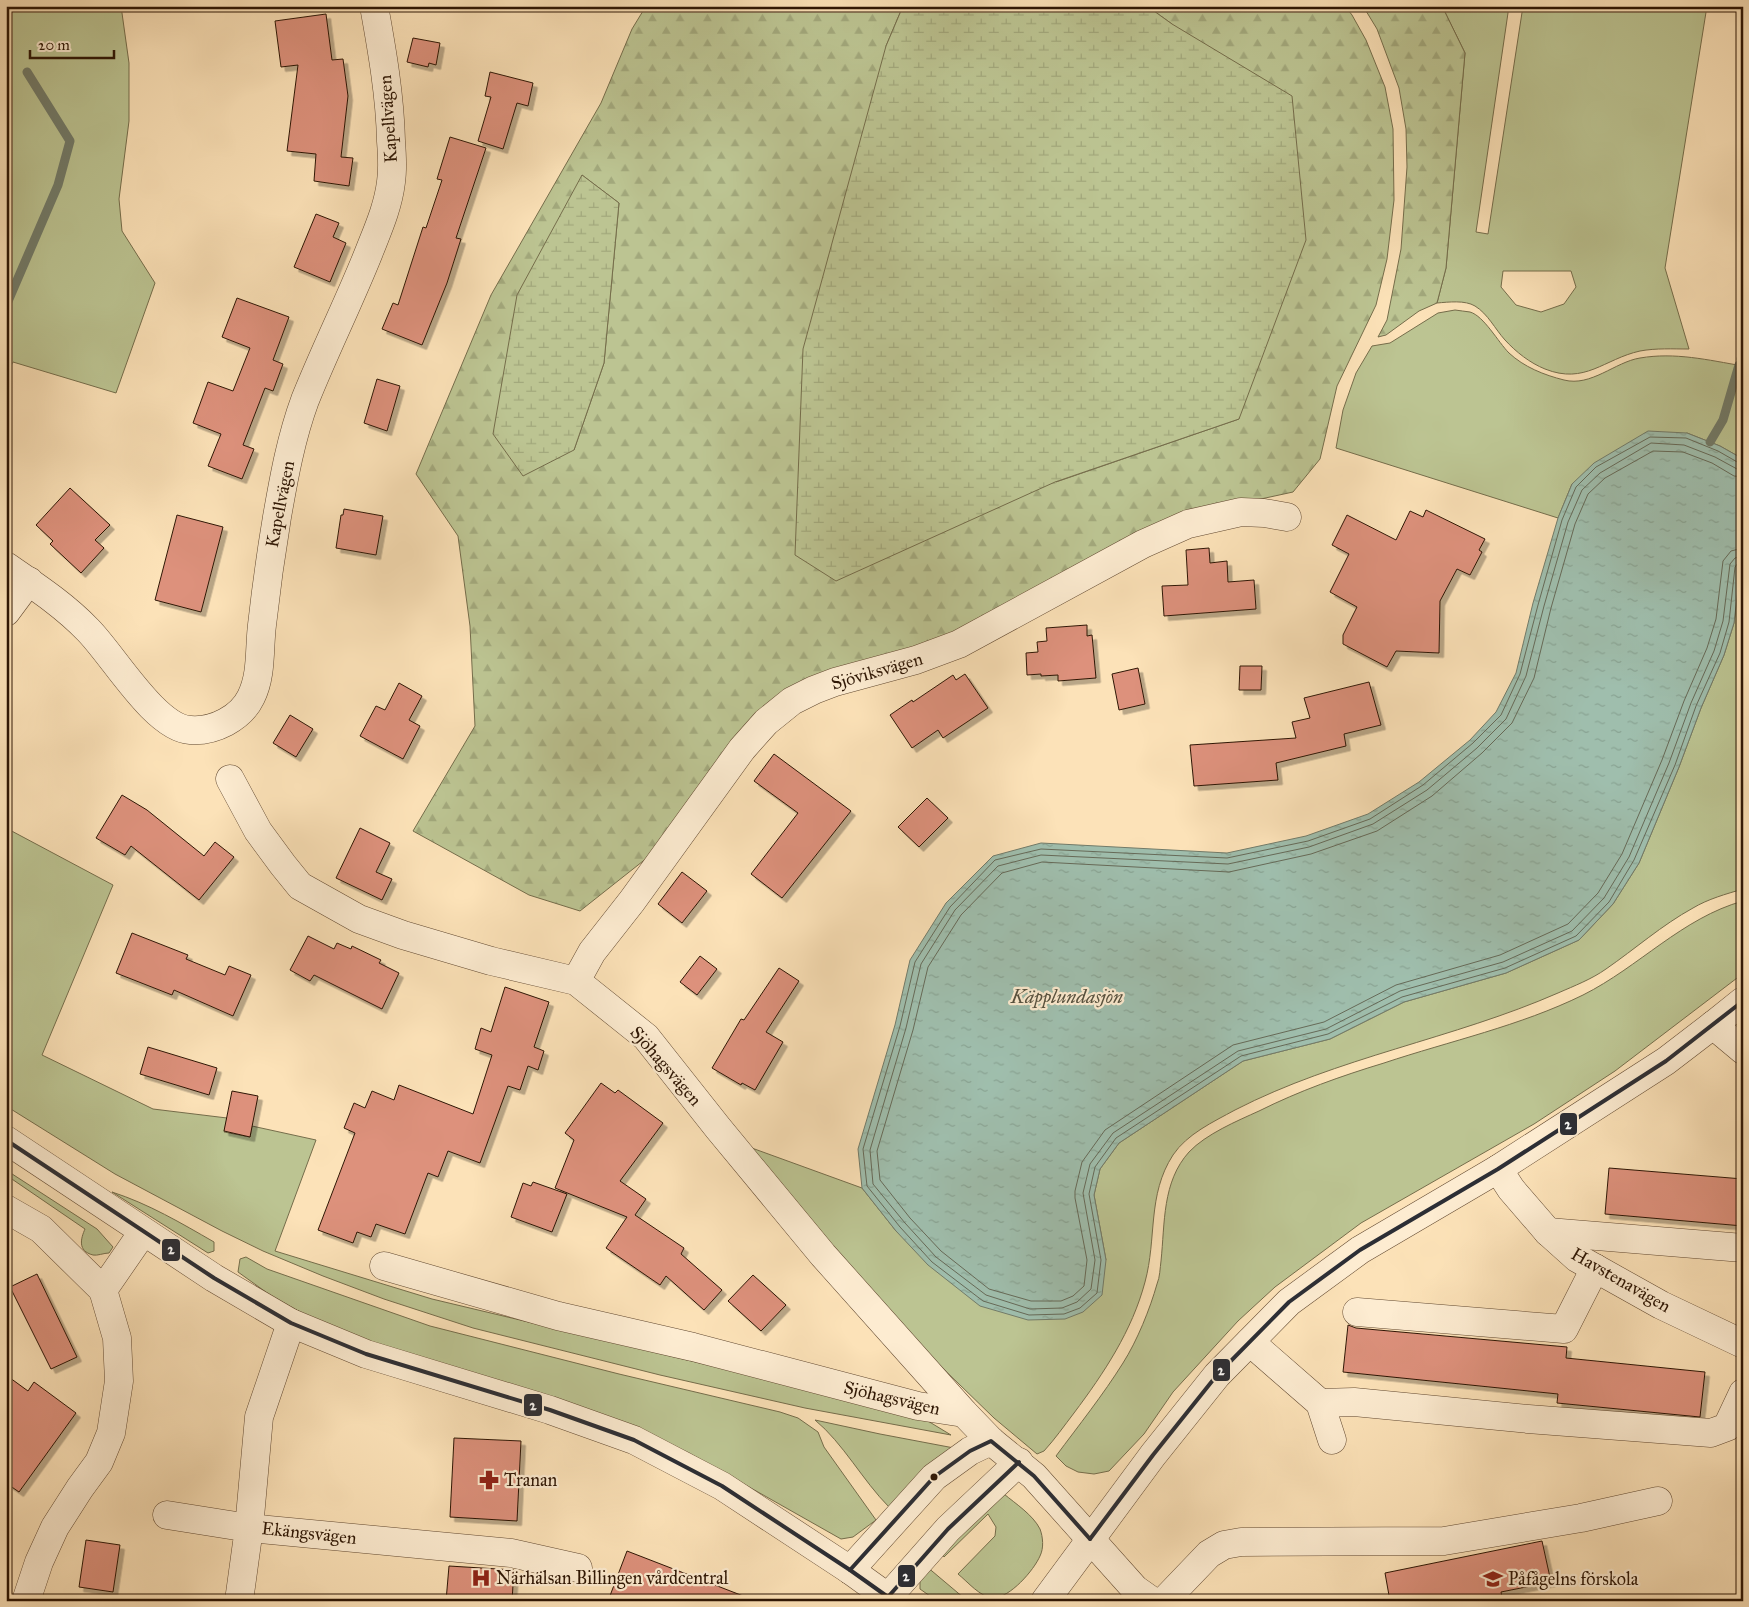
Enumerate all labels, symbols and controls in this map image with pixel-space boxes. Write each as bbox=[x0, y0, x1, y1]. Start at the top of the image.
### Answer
scale bar bbox=[30, 28, 114, 60]
text: 20 m bbox=[38, 36, 70, 54]
street label: Kapellvägen bbox=[374, 74, 403, 164]
street label: Kapellvägen bbox=[261, 458, 300, 550]
street label: Sjöviksvägen bbox=[829, 647, 926, 696]
water label: Käpplundasjön bbox=[1010, 985, 1123, 1009]
street label: Sjöhagsvägen bbox=[625, 1022, 707, 1111]
line badge: 2 bbox=[1559, 1112, 1578, 1136]
text: 2 bbox=[1565, 1116, 1573, 1133]
line badge: 2 bbox=[161, 1238, 181, 1262]
text: 2 bbox=[168, 1241, 176, 1258]
street label: Havstenavägen bbox=[1567, 1243, 1675, 1318]
line badge: 2 bbox=[1212, 1358, 1231, 1382]
text: 2 bbox=[1218, 1362, 1226, 1379]
street label: Sjöhagsvägen bbox=[841, 1376, 943, 1421]
line badge: 2 bbox=[523, 1393, 543, 1417]
text: 2 bbox=[530, 1397, 538, 1414]
pharmacy icon: Tranan bbox=[478, 1469, 500, 1491]
place label: Tranan bbox=[504, 1469, 558, 1491]
unlabelled marker bbox=[929, 1472, 939, 1482]
street label: Ekängsvägen bbox=[260, 1517, 358, 1550]
line badge: 2 bbox=[897, 1564, 916, 1588]
hospital icon: Närhälsan Billingen vårdcentral bbox=[470, 1567, 492, 1589]
place label: Närhälsan Billingen vårdcentral bbox=[496, 1567, 729, 1590]
text: 2 bbox=[903, 1568, 911, 1585]
school or university icon: Påfågelns förskola bbox=[1482, 1568, 1504, 1590]
place label: Påfågelns förskola bbox=[1508, 1568, 1639, 1591]

